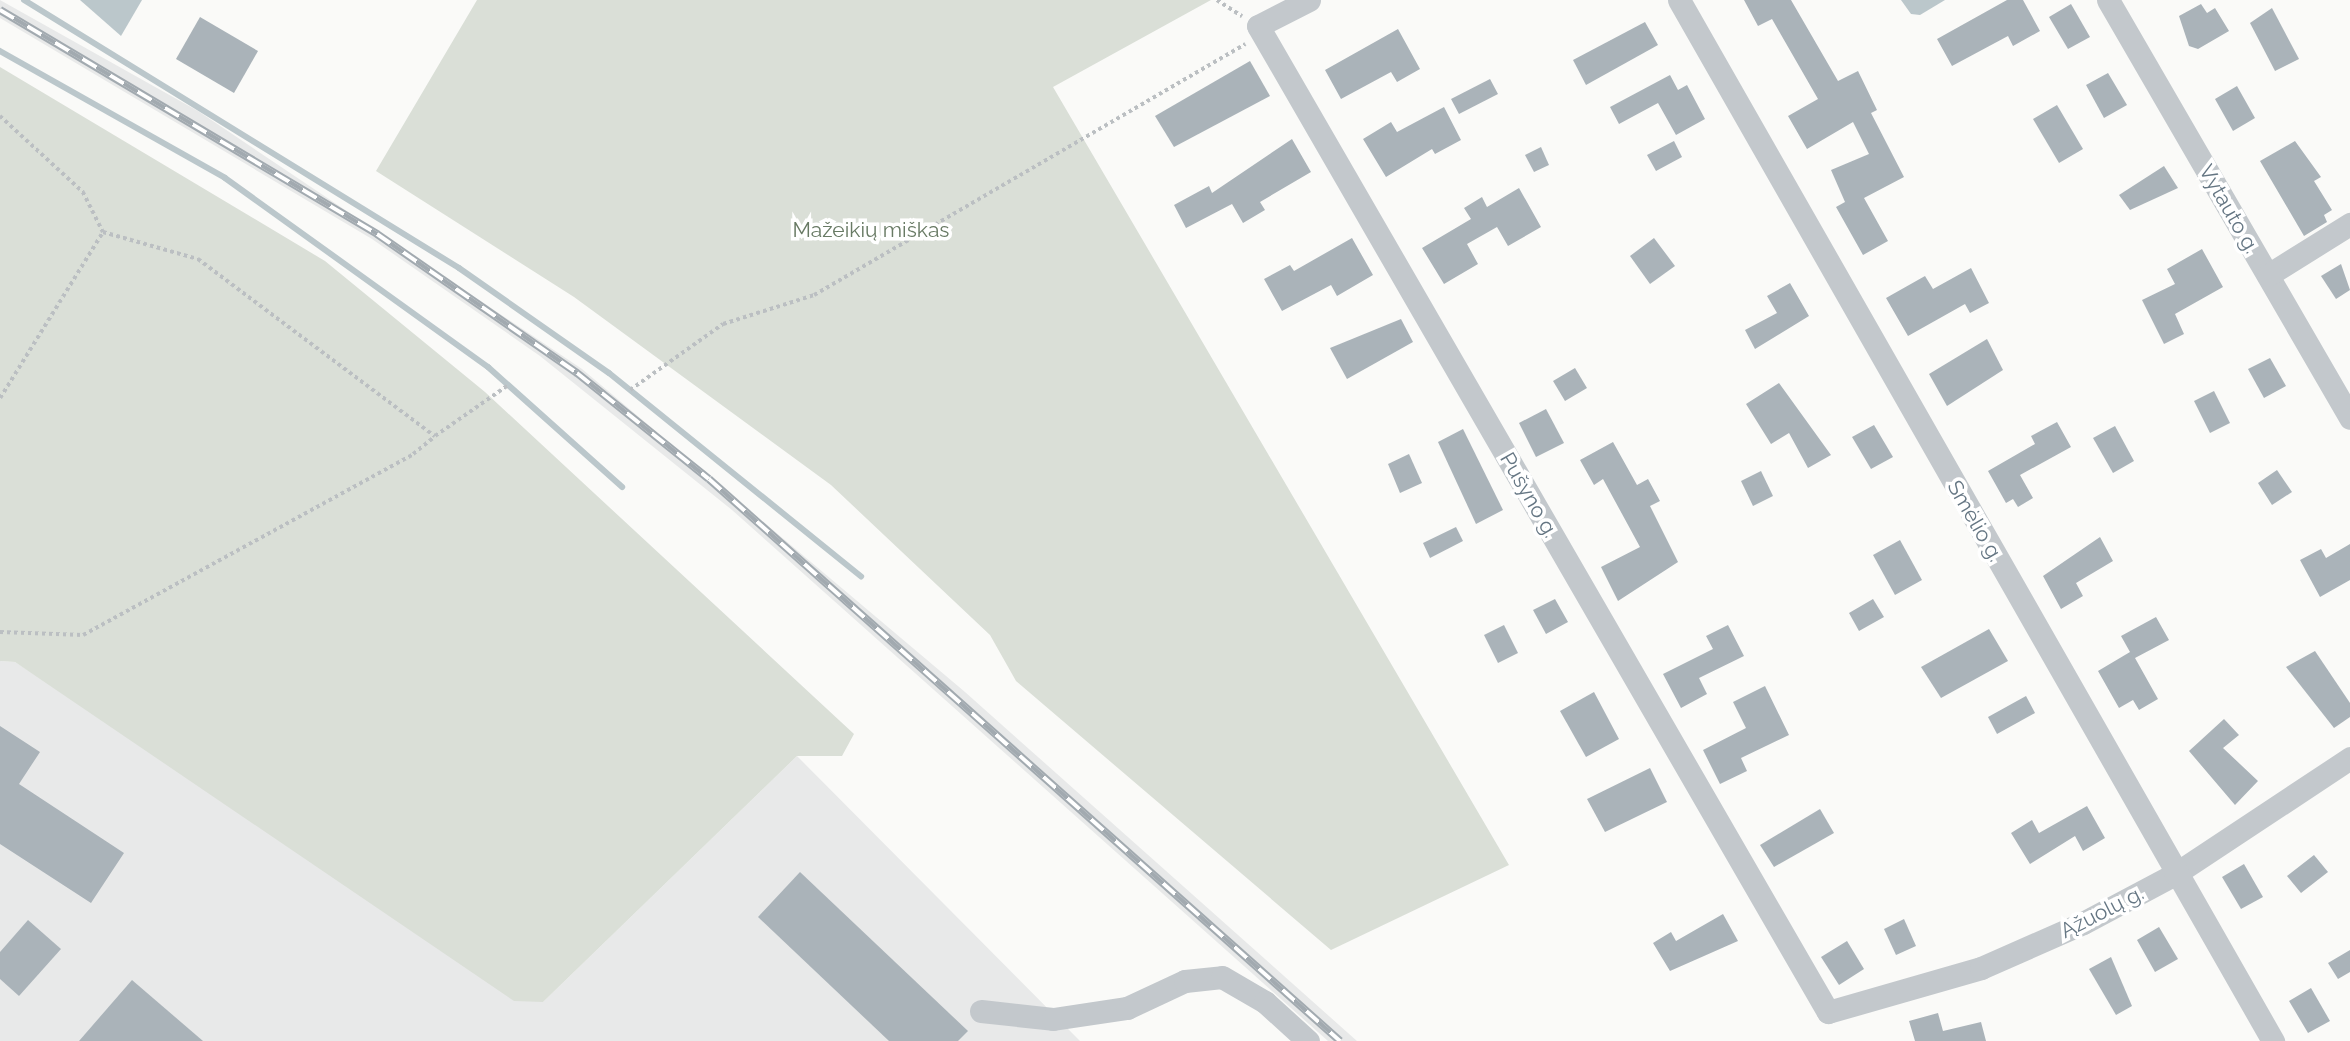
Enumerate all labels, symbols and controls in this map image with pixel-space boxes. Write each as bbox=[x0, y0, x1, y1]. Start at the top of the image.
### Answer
street label: Vytauto g. bbox=[2194, 160, 2264, 258]
park label: Mažeikių miškas bbox=[793, 217, 949, 243]
street label: Pušyno g. bbox=[1495, 448, 1563, 542]
street label: Smėlio g. bbox=[1942, 476, 2008, 566]
street label: Ąžuolų g. bbox=[2056, 880, 2148, 944]

